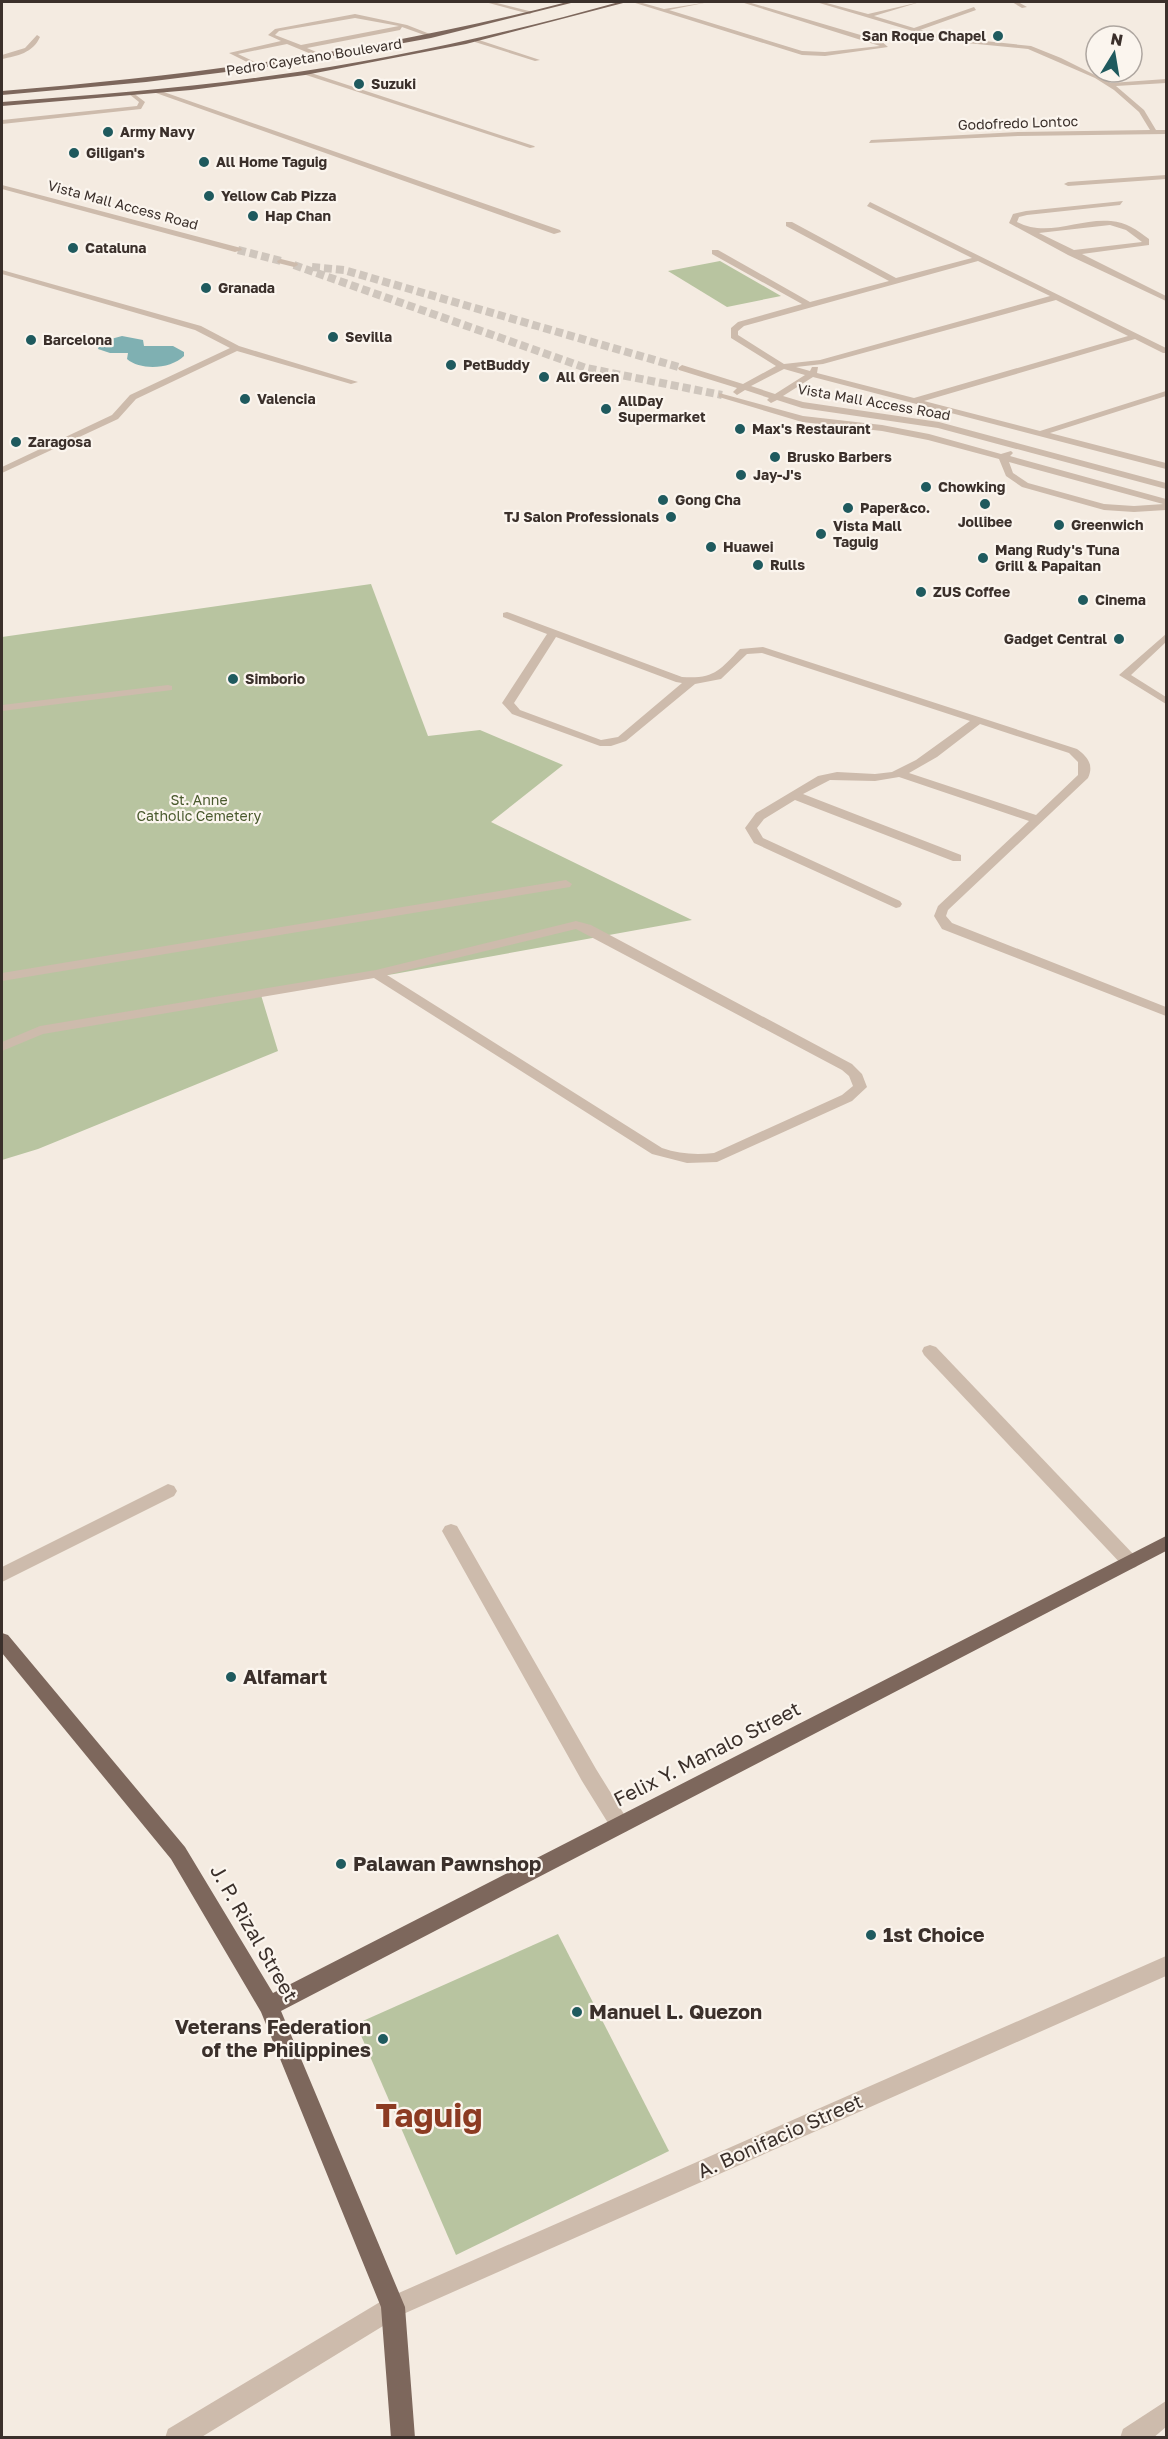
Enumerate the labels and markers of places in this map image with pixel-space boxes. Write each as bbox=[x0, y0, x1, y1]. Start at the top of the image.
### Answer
place label: San Roque Chapel bbox=[862, 27, 986, 44]
marker: San Roque Chapel bbox=[991, 29, 1005, 43]
place label: Suzuki bbox=[371, 75, 416, 92]
marker: Suzuki bbox=[352, 77, 366, 91]
place label: Army Navy bbox=[120, 123, 196, 140]
marker: Army Navy bbox=[101, 125, 115, 139]
place label: Giligan's bbox=[86, 144, 145, 161]
marker: Giligan's bbox=[67, 146, 81, 160]
place label: All Home Taguig bbox=[216, 153, 327, 170]
marker: All Home Taguig bbox=[197, 155, 211, 169]
place label: Yellow Cab Pizza bbox=[221, 187, 337, 204]
marker: Yellow Cab Pizza bbox=[202, 189, 216, 203]
place label: Hap Chan bbox=[265, 207, 331, 224]
marker: Hap Chan bbox=[246, 209, 260, 223]
place label: Cataluna bbox=[85, 239, 146, 256]
marker: Cataluna bbox=[66, 241, 80, 255]
place label: Granada bbox=[218, 279, 275, 296]
marker: Granada bbox=[199, 281, 213, 295]
place label: Sevilla bbox=[345, 328, 392, 345]
marker: Sevilla bbox=[326, 330, 340, 344]
place label: Barcelona bbox=[43, 331, 112, 348]
marker: Barcelona bbox=[24, 333, 38, 347]
place label: PetBuddy bbox=[463, 356, 530, 373]
marker: PetBuddy bbox=[444, 358, 458, 372]
place label: All Green bbox=[556, 368, 619, 385]
marker: All Green bbox=[537, 370, 551, 384]
place label: Valencia bbox=[257, 390, 316, 407]
marker: Valencia bbox=[238, 392, 252, 406]
place label: AllDay Supermarket bbox=[618, 392, 706, 425]
marker: AllDay Supermarket bbox=[599, 402, 613, 416]
place label: Max's Restaurant bbox=[752, 420, 871, 437]
marker: Max's Restaurant bbox=[733, 422, 747, 436]
place label: Zaragosa bbox=[28, 433, 91, 450]
marker: Zaragosa bbox=[9, 435, 23, 449]
place label: Brusko Barbers bbox=[787, 448, 892, 465]
marker: Brusko Barbers bbox=[768, 450, 782, 464]
place label: Jay-J's bbox=[753, 466, 802, 483]
marker: Jay-J's bbox=[734, 468, 748, 482]
place label: Chowking bbox=[938, 478, 1005, 495]
marker: Chowking bbox=[919, 480, 933, 494]
place label: Gong Cha bbox=[675, 491, 741, 508]
marker: Gong Cha bbox=[656, 493, 670, 507]
marker: Jollibee bbox=[978, 497, 992, 511]
place label: Paper&co. bbox=[860, 499, 930, 516]
marker: Paper&co. bbox=[841, 501, 855, 515]
place label: TJ Salon Professionals bbox=[504, 508, 659, 525]
marker: TJ Salon Professionals bbox=[664, 510, 678, 524]
place label: Jollibee bbox=[958, 513, 1012, 530]
place label: Greenwich bbox=[1071, 516, 1143, 533]
place label: Vista Mall Taguig bbox=[833, 517, 902, 550]
marker: Greenwich bbox=[1052, 518, 1066, 532]
marker: Vista Mall Taguig bbox=[814, 527, 828, 541]
place label: Huawei bbox=[723, 538, 774, 555]
marker: Huawei bbox=[704, 540, 718, 554]
place label: Mang Rudy's Tuna Grill & Papaitan bbox=[995, 541, 1120, 574]
marker: Mang Rudy's Tuna Grill & Papaitan bbox=[976, 551, 990, 565]
place label: Rulls bbox=[770, 556, 805, 573]
marker: Rulls bbox=[751, 558, 765, 572]
place label: ZUS Coffee bbox=[933, 583, 1010, 600]
marker: ZUS Coffee bbox=[914, 585, 928, 599]
place label: Cinema bbox=[1095, 591, 1146, 608]
marker: Cinema bbox=[1076, 593, 1090, 607]
place label: Gadget Central bbox=[1004, 630, 1107, 647]
marker: Gadget Central bbox=[1112, 632, 1126, 646]
place label: Simborio bbox=[245, 670, 305, 687]
marker: Simborio bbox=[226, 672, 240, 686]
place label: Alfamart bbox=[243, 1664, 327, 1688]
marker: Alfamart bbox=[224, 1670, 238, 1684]
place label: Palawan Pawnshop bbox=[353, 1851, 541, 1875]
marker: Palawan Pawnshop bbox=[334, 1857, 348, 1871]
place label: 1st Choice bbox=[883, 1922, 985, 1946]
marker: 1st Choice bbox=[864, 1928, 878, 1942]
place label: Manuel L. Quezon bbox=[589, 1999, 762, 2023]
marker: Manuel L. Quezon bbox=[570, 2005, 584, 2019]
place label: Veterans Federation of the Philippines bbox=[175, 2014, 371, 2061]
marker: Veterans Federation of the Philippines bbox=[376, 2032, 390, 2046]

